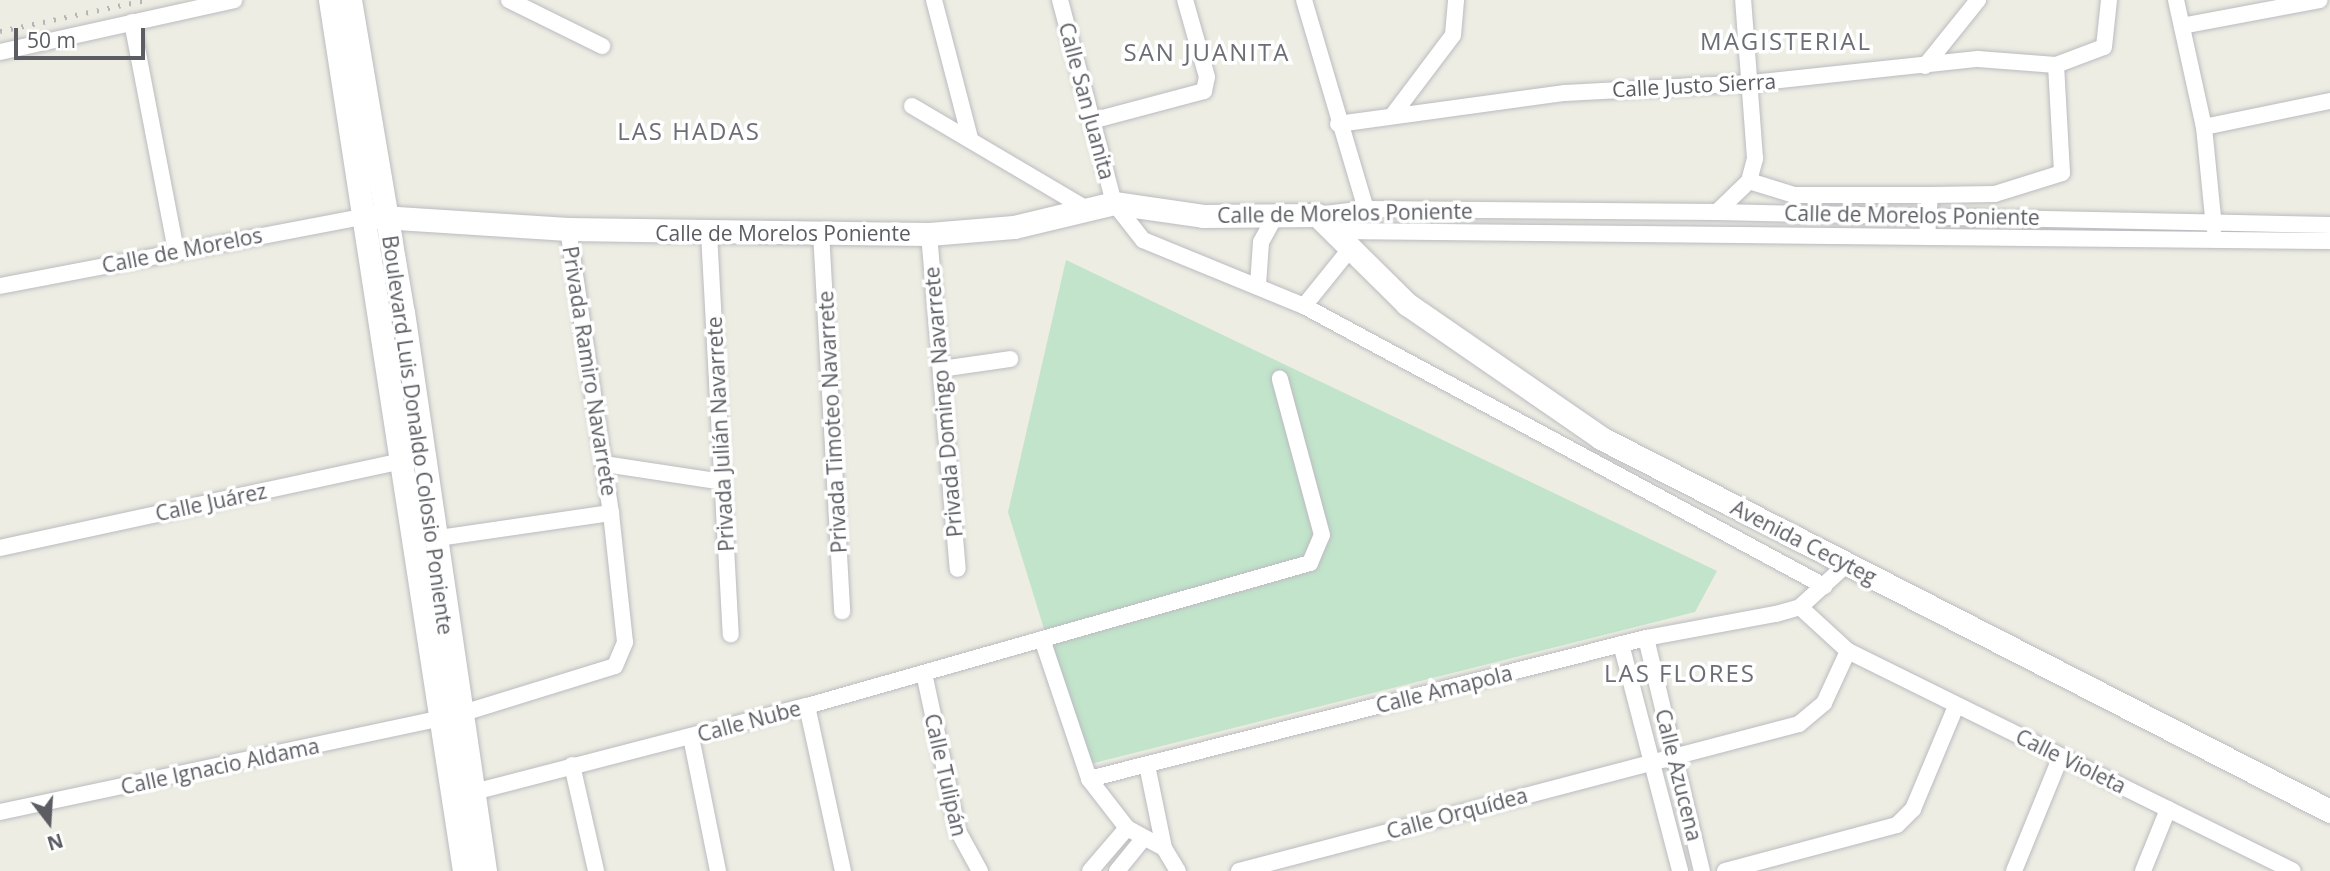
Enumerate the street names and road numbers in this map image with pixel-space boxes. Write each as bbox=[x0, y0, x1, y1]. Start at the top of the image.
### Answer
street label: Calle San Juanita bbox=[1054, 20, 1120, 182]
street label: Calle Justo Sierra bbox=[1611, 68, 1777, 102]
street label: Calle de Morelos Poniente bbox=[1217, 198, 1473, 228]
street label: Calle de Morelos Poniente bbox=[1784, 200, 2040, 230]
street label: Calle de Morelos Poniente bbox=[655, 220, 911, 246]
street label: Calle de Morelos bbox=[100, 222, 264, 278]
street label: Boulevard Luis Donaldo Colosio Poniente bbox=[377, 234, 459, 636]
street label: Privada Ramiro Navarrete bbox=[558, 244, 622, 498]
street label: Privada Domingo Navarrete bbox=[919, 266, 967, 538]
street label: Privada Timoteo Navarrete bbox=[813, 290, 851, 554]
street label: Privada Julián Navarrete bbox=[701, 316, 739, 552]
street label: Calle Juárez bbox=[153, 478, 269, 526]
street label: Avenida Cecyteg bbox=[1727, 494, 1881, 590]
street label: Calle Amapola bbox=[1373, 660, 1515, 718]
street label: Calle Nube bbox=[695, 695, 803, 747]
street label: Calle Azucena bbox=[1650, 706, 1708, 844]
street label: Calle Tulipán bbox=[920, 711, 972, 839]
street label: Calle Violeta bbox=[2012, 723, 2130, 799]
street label: Calle Ignacio Aldama bbox=[118, 733, 322, 799]
street label: Calle Orquídea bbox=[1384, 782, 1530, 844]

